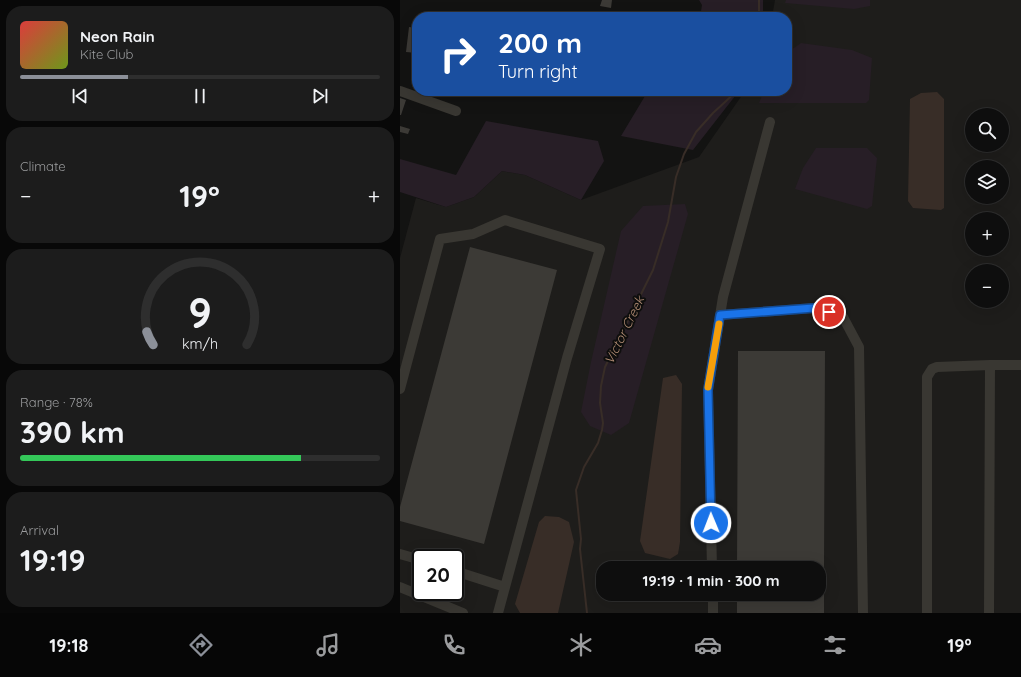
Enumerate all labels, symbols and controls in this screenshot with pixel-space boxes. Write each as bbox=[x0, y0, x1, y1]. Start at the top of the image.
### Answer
text: 200 m bbox=[498, 25, 582, 60]
text: Neon Rain bbox=[80, 27, 155, 46]
icon: right bbox=[432, 28, 484, 80]
text: Kite Club bbox=[80, 46, 133, 62]
text: Turn right bbox=[498, 60, 578, 83]
icon: previous bbox=[69, 85, 91, 107]
icon: pause bbox=[189, 85, 211, 107]
icon: next bbox=[309, 85, 331, 107]
map controls bbox=[965, 108, 1009, 308]
button: search bbox=[965, 108, 1009, 152]
text: Climate bbox=[20, 158, 66, 174]
button: layers bbox=[965, 160, 1009, 204]
text: 19° bbox=[179, 177, 220, 215]
text: − bbox=[20, 182, 31, 210]
text: + bbox=[368, 182, 380, 210]
button: + bbox=[965, 212, 1009, 256]
button: − bbox=[965, 264, 1009, 308]
text: 9 bbox=[188, 285, 212, 337]
water label: Victor Creek bbox=[601, 292, 648, 367]
pin bbox=[812, 295, 846, 329]
icon: arrive bbox=[818, 301, 840, 323]
text: km/h bbox=[182, 334, 218, 352]
text: Range · 78% bbox=[20, 394, 93, 410]
text: 390 km bbox=[20, 413, 125, 451]
position arrow bbox=[690, 502, 732, 544]
text: Arrival bbox=[20, 522, 59, 538]
text: 19:19 bbox=[20, 541, 86, 579]
speed limit sign: 20 bbox=[412, 549, 464, 601]
text: 19:19 · 1 min · 300 m bbox=[642, 571, 780, 590]
icon: directions bbox=[187, 631, 215, 659]
icon: music bbox=[314, 631, 342, 659]
icon: phone bbox=[440, 631, 468, 659]
icon: climate bbox=[567, 631, 595, 659]
icon: car bbox=[694, 631, 722, 659]
icon: filters bbox=[821, 631, 849, 659]
text: 19:18 bbox=[49, 634, 88, 657]
text: 19° bbox=[947, 634, 972, 657]

